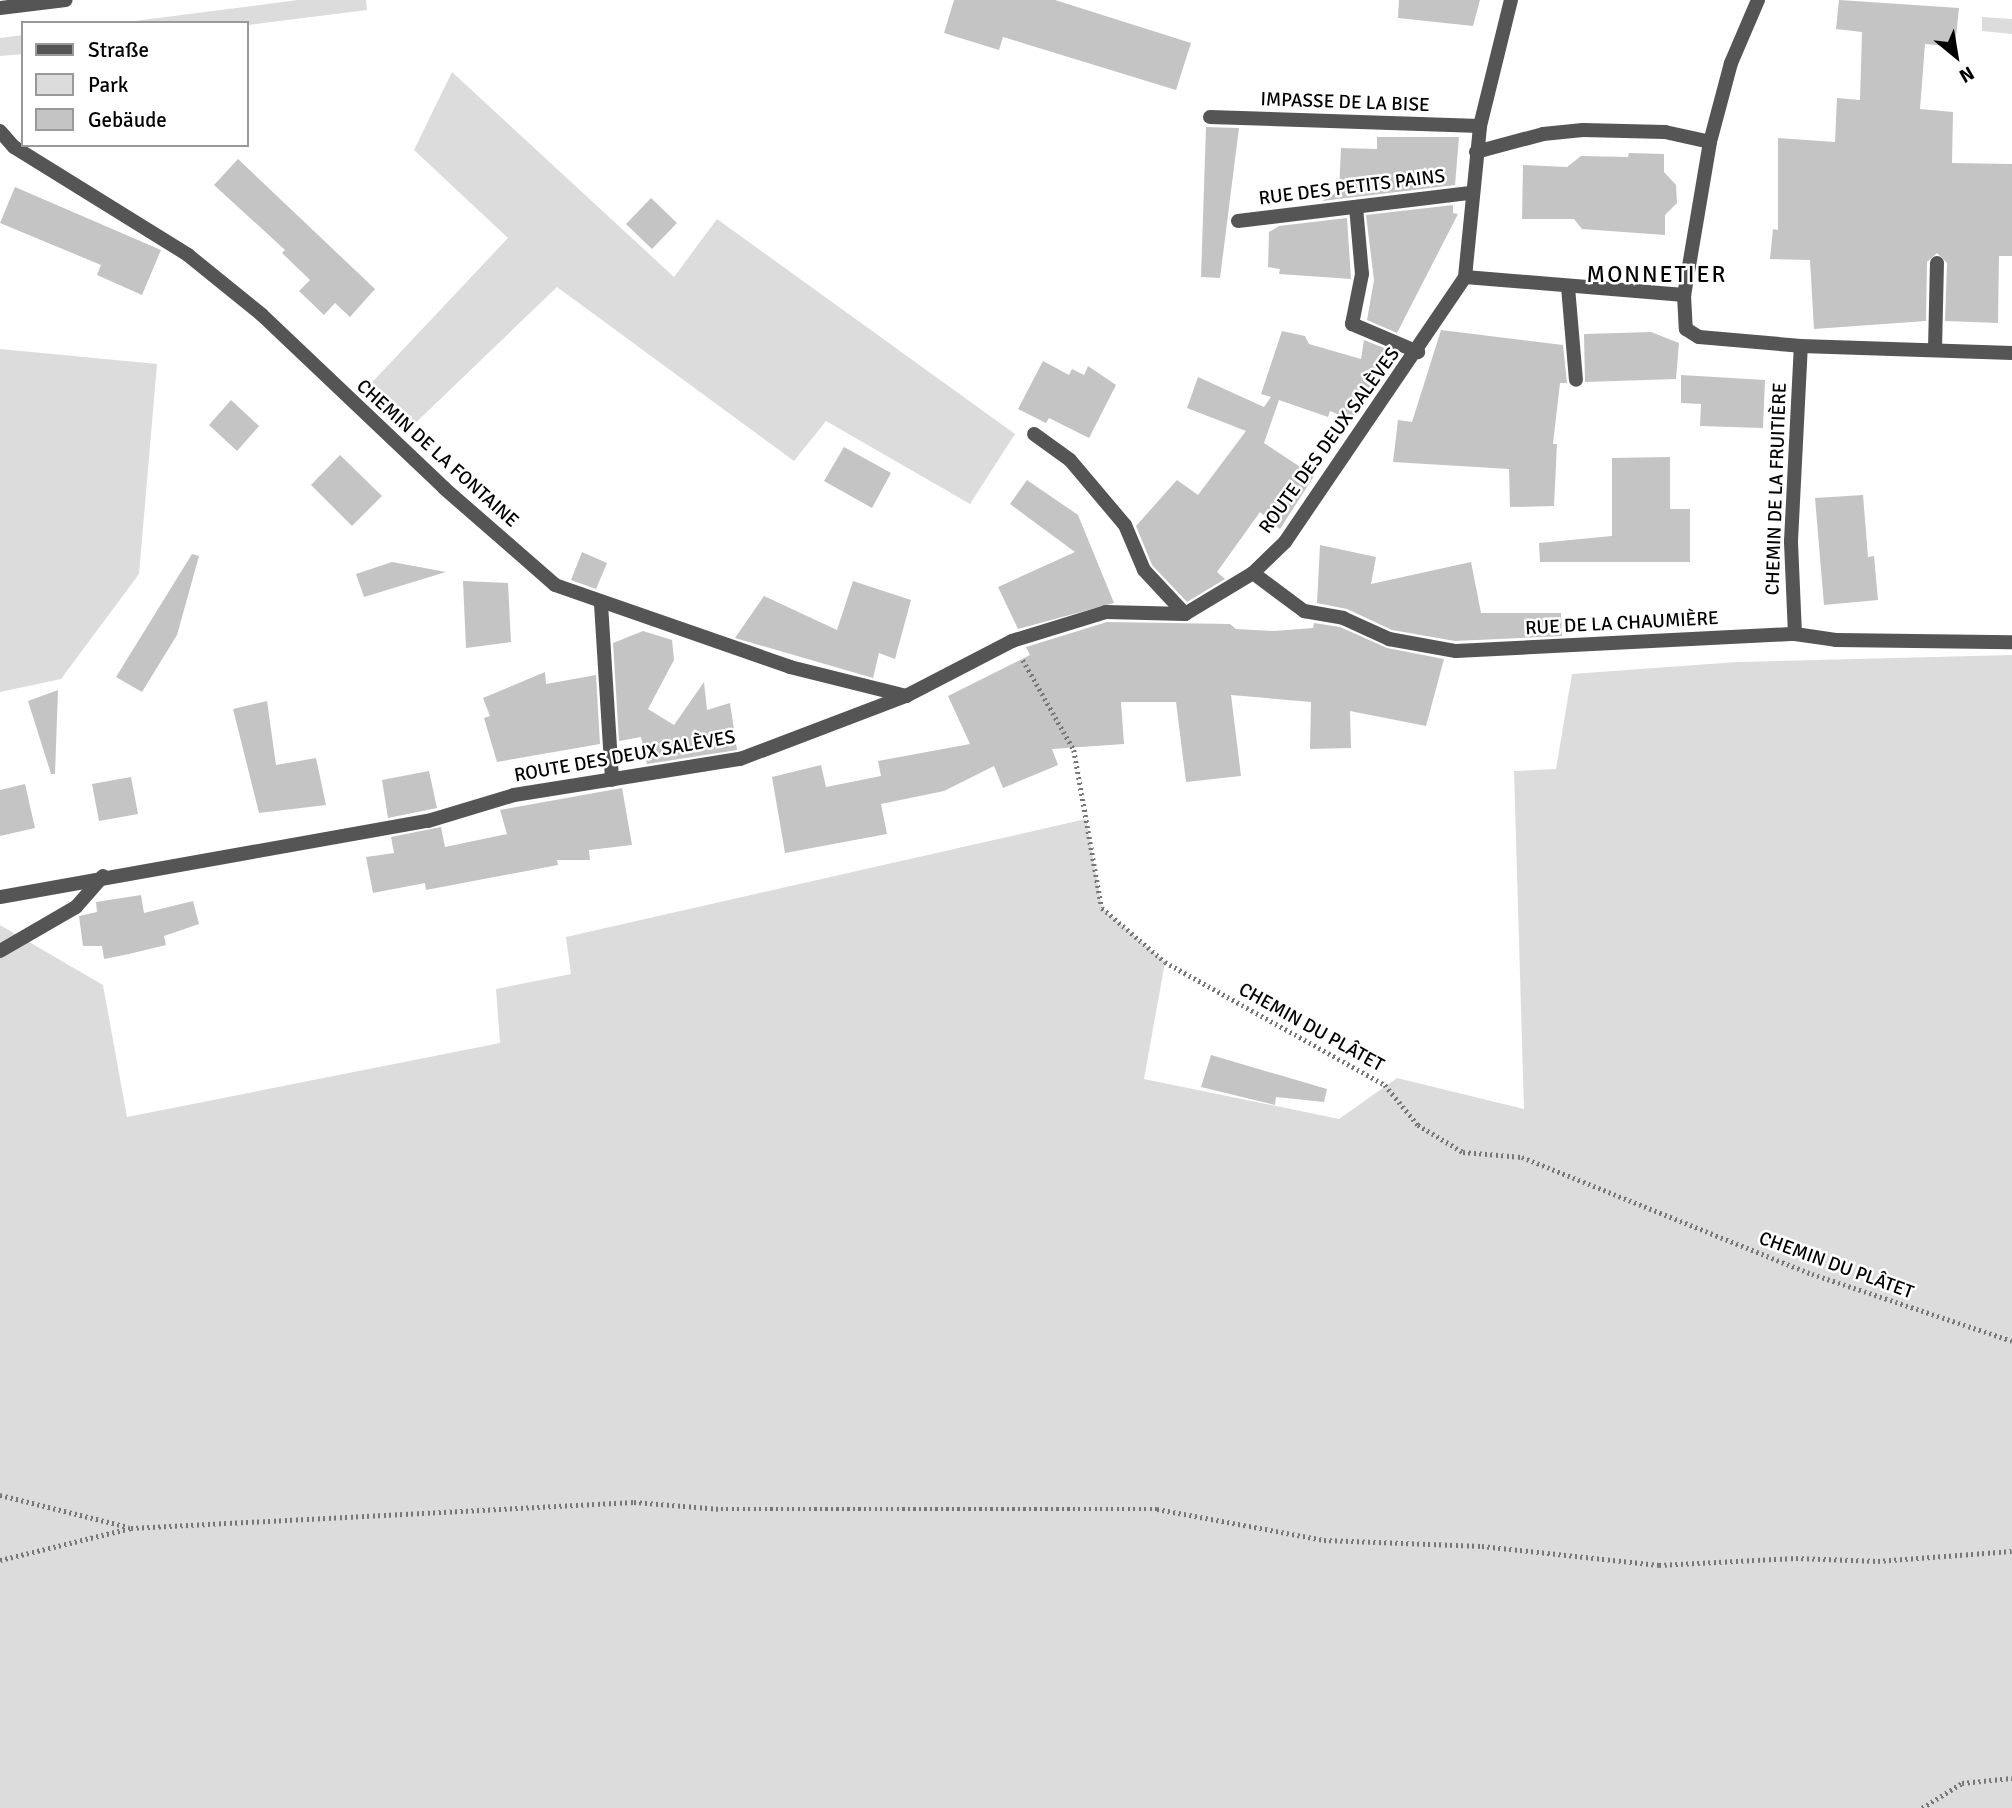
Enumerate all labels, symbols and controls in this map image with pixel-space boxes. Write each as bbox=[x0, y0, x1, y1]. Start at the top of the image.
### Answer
legend bbox=[21, 21, 248, 147]
north arrow bbox=[1921, 21, 1991, 91]
text: Straße bbox=[88, 37, 149, 63]
text: N bbox=[1955, 60, 1978, 88]
text: Park bbox=[88, 72, 128, 98]
street label: IMPASSE DE LA BISE bbox=[1260, 89, 1430, 117]
text: Gebäude bbox=[88, 107, 167, 133]
street label: RUE DES PETITS PAINS bbox=[1258, 165, 1446, 211]
district label: MONNETIER bbox=[1588, 261, 1726, 289]
street label: ROUTE DES DEUX SALÈVES bbox=[1255, 344, 1405, 538]
street label: CHEMIN DE LA FONTAINE bbox=[351, 375, 523, 533]
street label: CHEMIN DE LA FRUITIÈRE bbox=[1762, 382, 1792, 596]
street label: RUE DE LA CHAUMIÈRE bbox=[1525, 608, 1719, 640]
street label: ROUTE DES DEUX SALÈVES bbox=[513, 726, 737, 788]
street label: CHEMIN DU PLÂTET bbox=[1234, 979, 1388, 1077]
street label: CHEMIN DU PLÂTET bbox=[1756, 1227, 1916, 1305]

